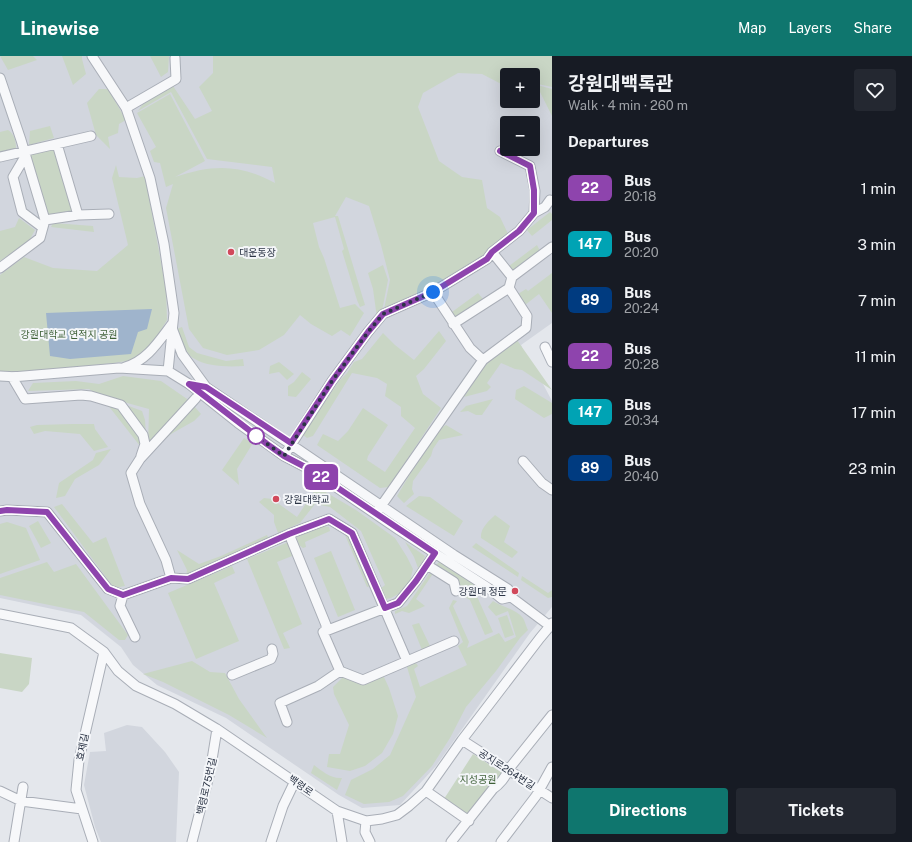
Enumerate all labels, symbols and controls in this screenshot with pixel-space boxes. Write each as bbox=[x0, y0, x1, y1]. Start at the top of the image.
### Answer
text: Linewise bbox=[20, 17, 99, 39]
text: Map bbox=[738, 20, 766, 36]
text: Layers bbox=[788, 20, 832, 36]
text: Share bbox=[854, 20, 892, 36]
map controls bbox=[500, 68, 540, 156]
button: + bbox=[500, 68, 540, 108]
button: heart bbox=[854, 69, 896, 111]
text: 강원대백록관 bbox=[568, 72, 673, 94]
text: Walk · 4 min · 260 m bbox=[568, 98, 688, 113]
button: − bbox=[500, 116, 540, 156]
text: Departures bbox=[568, 133, 649, 150]
text: Bus bbox=[624, 172, 651, 189]
text: 22 bbox=[581, 180, 599, 196]
text: 1 min bbox=[861, 180, 896, 197]
text: 20:18 bbox=[624, 189, 656, 204]
text: Bus bbox=[624, 228, 651, 245]
text: 147 bbox=[578, 236, 602, 252]
text: 3 min bbox=[857, 236, 896, 253]
text: 20:20 bbox=[624, 245, 659, 260]
place label: 대운동장 bbox=[239, 246, 276, 258]
marker: 대운동장 bbox=[226, 247, 236, 257]
your location bbox=[423, 282, 443, 302]
text: Bus bbox=[624, 284, 651, 301]
text: 89 bbox=[581, 292, 599, 308]
text: 7 min bbox=[858, 292, 896, 309]
text: 20:24 bbox=[624, 301, 659, 316]
park label: 강원대학교 연적지 공원 bbox=[21, 328, 117, 340]
text: Bus bbox=[624, 340, 651, 357]
text: 22 bbox=[581, 348, 599, 364]
text: 11 min bbox=[855, 348, 896, 365]
text: 20:28 bbox=[624, 357, 659, 372]
text: Bus bbox=[624, 396, 651, 413]
text: 147 bbox=[578, 404, 602, 420]
text: 17 min bbox=[852, 404, 896, 421]
text: 20:34 bbox=[624, 413, 659, 428]
unlabelled marker bbox=[247, 427, 265, 445]
text: Bus bbox=[624, 452, 651, 469]
text: 89 bbox=[581, 460, 599, 476]
text: 23 min bbox=[849, 460, 896, 477]
line badge: 22 bbox=[303, 464, 339, 490]
text: 22 bbox=[312, 469, 330, 485]
text: 20:40 bbox=[624, 469, 659, 484]
place label: 강원대학교 bbox=[284, 493, 330, 505]
marker: 강원대학교 bbox=[271, 494, 281, 504]
place label: 강원대 정문 bbox=[459, 585, 507, 597]
marker: 강원대 정문 bbox=[510, 586, 520, 596]
street label: 효제길 bbox=[73, 732, 91, 762]
street label: 공지로264번길 bbox=[477, 746, 537, 792]
street label: 백령로75번길 bbox=[194, 756, 218, 816]
street label: 백령로 bbox=[286, 772, 316, 798]
park label: 지성공원 bbox=[460, 773, 496, 785]
button: Directions bbox=[568, 788, 728, 834]
button: Tickets bbox=[736, 788, 896, 834]

